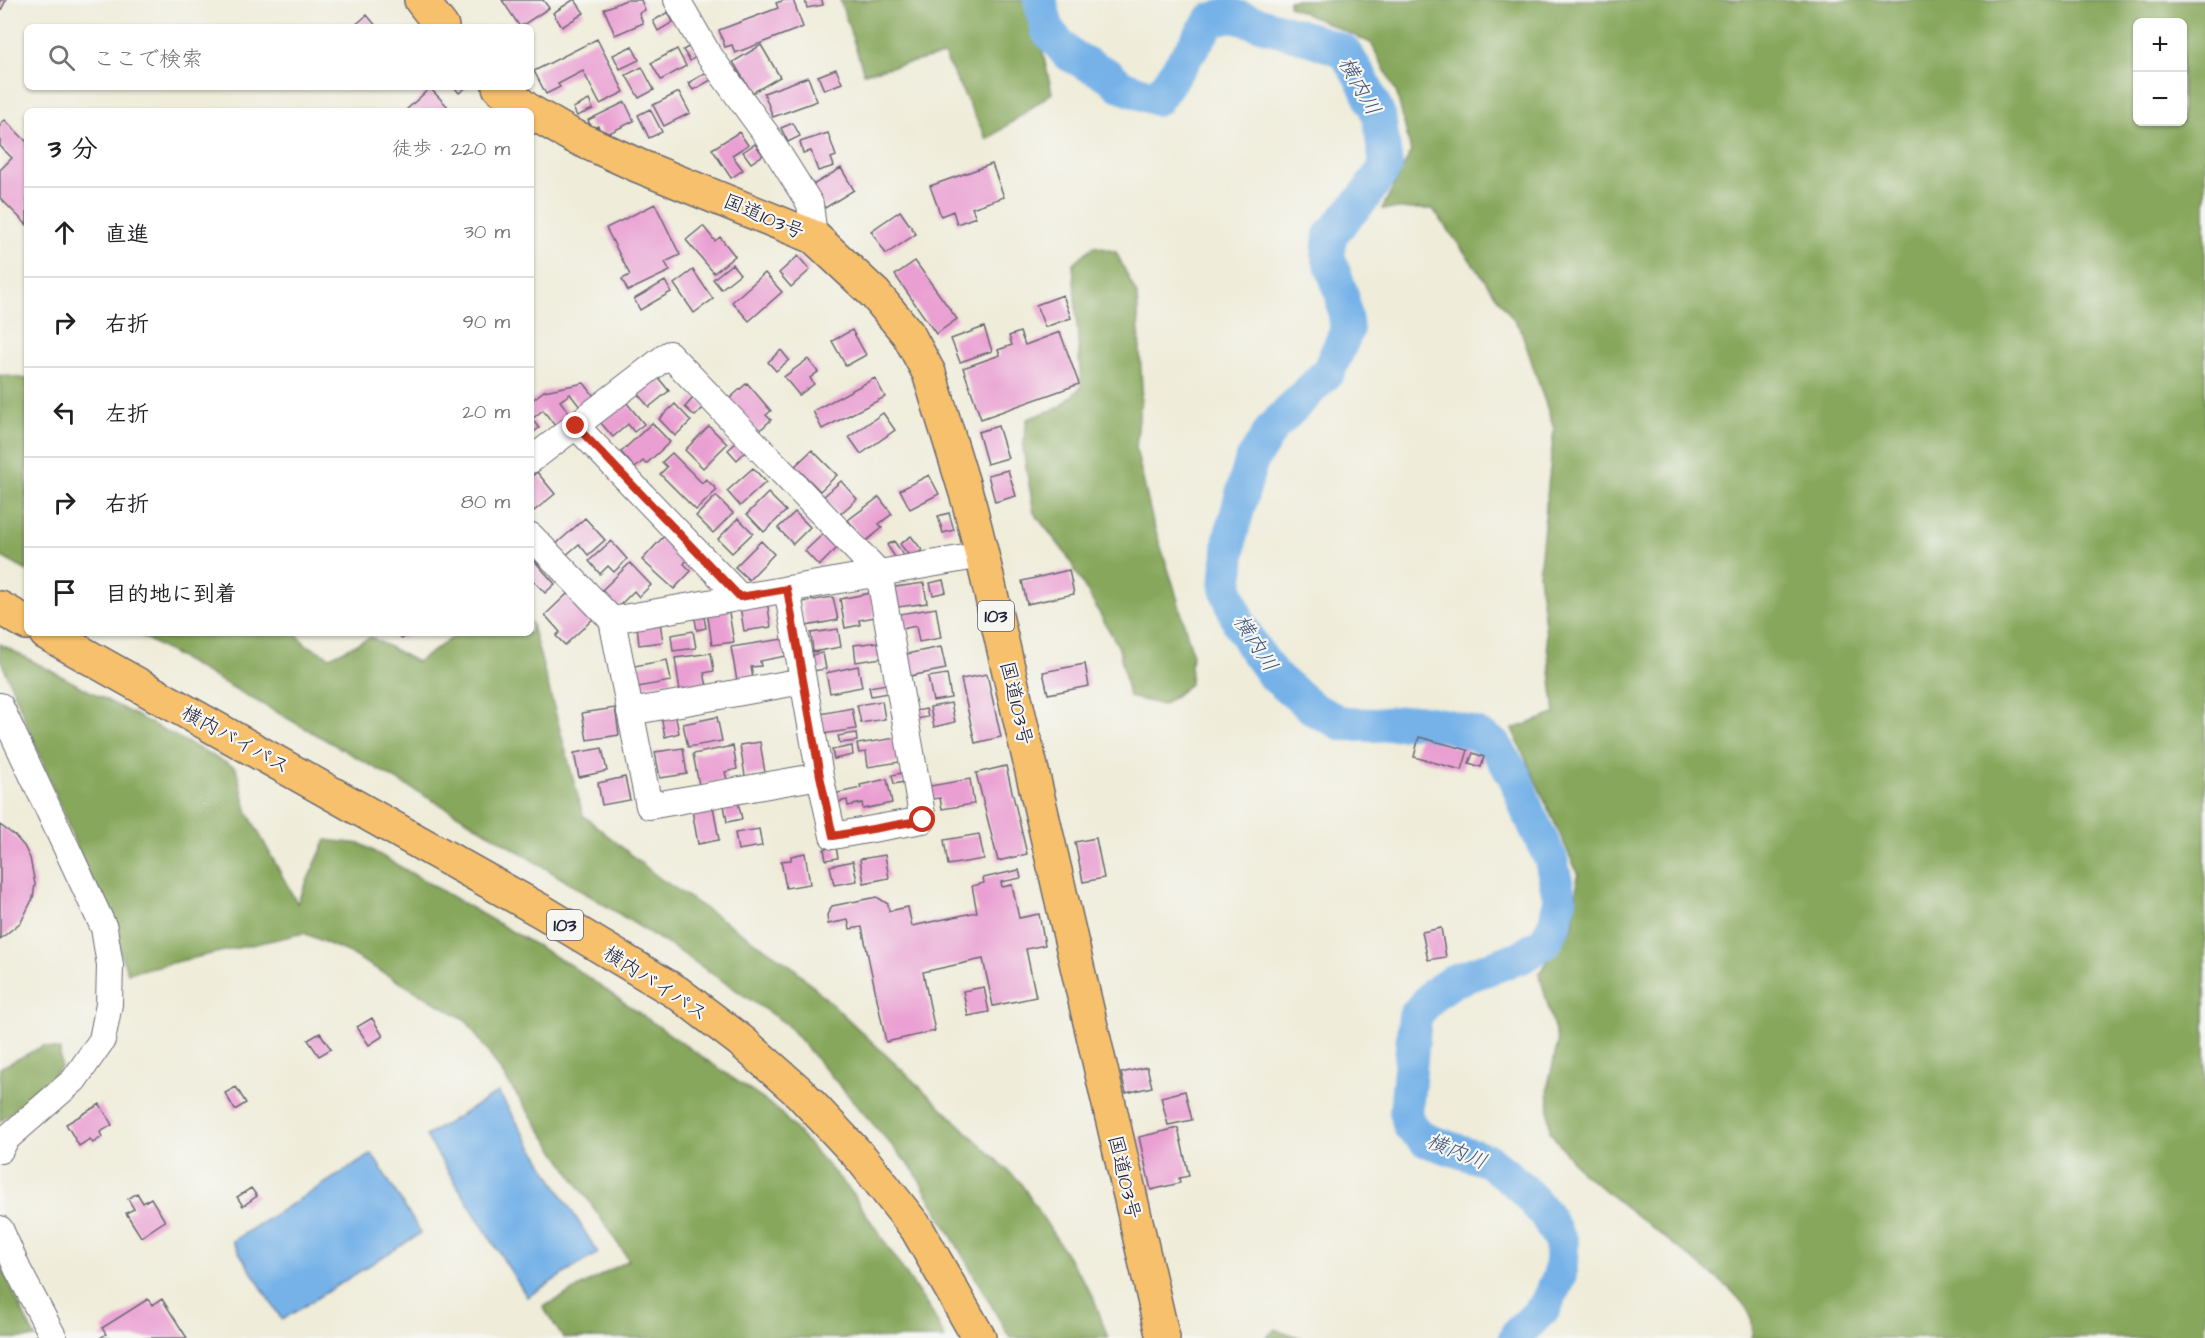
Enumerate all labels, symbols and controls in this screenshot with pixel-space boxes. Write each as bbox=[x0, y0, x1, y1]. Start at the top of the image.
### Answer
map controls bbox=[2133, 18, 2187, 126]
button: + bbox=[2133, 18, 2187, 72]
search box bbox=[24, 24, 534, 90]
icon: search bbox=[45, 41, 78, 74]
text: ここで検索 bbox=[93, 44, 203, 75]
water label: 横内川 bbox=[1332, 52, 1388, 121]
button: − bbox=[2133, 72, 2187, 126]
text: 3 分 bbox=[48, 131, 98, 167]
text: 徒歩 · 220 m bbox=[392, 135, 510, 163]
street label: 国道103号 bbox=[719, 187, 808, 246]
icon: ahead bbox=[48, 216, 81, 249]
text: 30 m bbox=[464, 218, 510, 246]
text: 直進 bbox=[105, 219, 149, 250]
icon: right bbox=[48, 306, 81, 339]
text: 90 m bbox=[462, 308, 510, 336]
text: 右折 bbox=[105, 309, 149, 340]
icon: left bbox=[48, 396, 81, 429]
text: 20 m bbox=[462, 398, 510, 426]
text: 左折 bbox=[105, 399, 149, 430]
route end bbox=[562, 412, 588, 438]
icon: right bbox=[48, 486, 81, 519]
text: 80 m bbox=[461, 488, 510, 516]
text: 右折 bbox=[105, 489, 149, 520]
icon: arrive bbox=[48, 576, 81, 609]
text: 目的地に到着 bbox=[105, 579, 237, 610]
road number: 103 bbox=[978, 601, 1014, 631]
water label: 横内川 bbox=[1227, 609, 1285, 678]
street label: 国道103号 bbox=[993, 658, 1039, 748]
street label: 横内バイパス bbox=[176, 699, 295, 781]
route start bbox=[909, 806, 935, 832]
road number: 103 bbox=[547, 910, 583, 940]
street label: 横内バイパス bbox=[598, 940, 713, 1028]
water label: 横内川 bbox=[1422, 1126, 1491, 1177]
street label: 国道103号 bbox=[1101, 1132, 1147, 1222]

